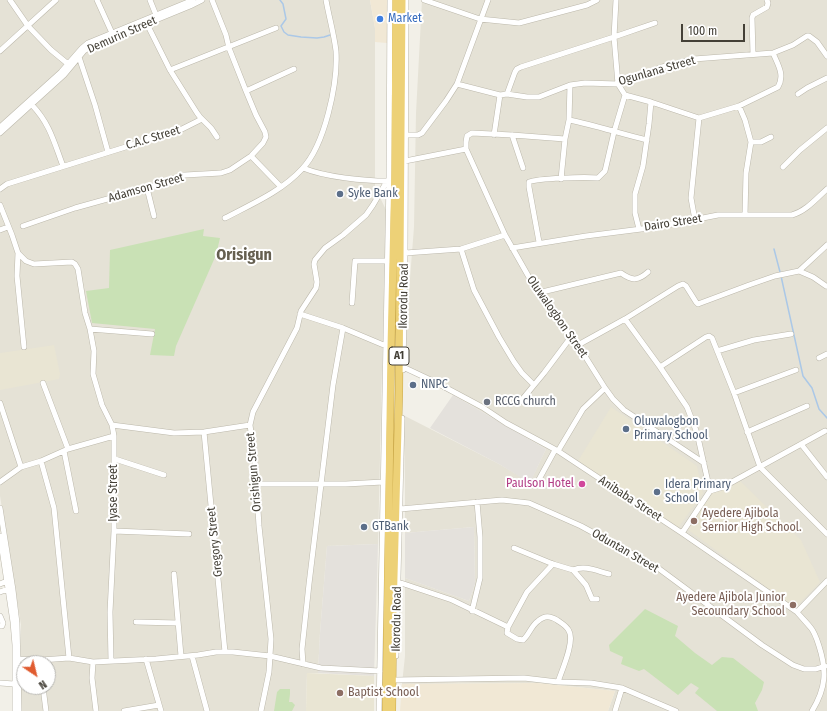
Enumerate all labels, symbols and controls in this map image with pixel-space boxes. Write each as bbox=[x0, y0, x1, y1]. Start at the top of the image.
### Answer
place label: Market bbox=[388, 12, 422, 26]
street label: Demurin Street bbox=[85, 13, 159, 57]
marker: Market bbox=[375, 14, 385, 24]
scale bar bbox=[683, 16, 747, 42]
text: 100 m bbox=[688, 24, 717, 38]
street label: Ogunlana Street bbox=[617, 53, 697, 89]
street label: C.A.C Street bbox=[124, 123, 182, 153]
street label: Adamson Street bbox=[107, 170, 185, 206]
place label: Syke Bank bbox=[348, 187, 398, 201]
marker: Syke Bank bbox=[335, 189, 345, 199]
street label: Dairo Street bbox=[643, 211, 703, 235]
district label: Orisigun bbox=[216, 246, 272, 266]
street label: Ikorodu Road bbox=[396, 263, 412, 329]
street label: Oluwalogbon Street bbox=[523, 273, 591, 361]
road number: A1 bbox=[389, 347, 409, 365]
place label: NNPC bbox=[421, 378, 448, 392]
marker: NNPC bbox=[408, 380, 418, 390]
place label: RCCG church bbox=[495, 395, 556, 409]
marker: RCCG church bbox=[482, 397, 492, 407]
place label: Oluwalogbon Primary School bbox=[634, 415, 708, 443]
marker: Oluwalogbon Primary School bbox=[621, 424, 631, 434]
street label: Orishigun Street bbox=[243, 432, 265, 512]
street label: Iyase Street bbox=[107, 464, 121, 522]
street label: Anibaba Street bbox=[596, 473, 664, 525]
place label: Paulson Hotel bbox=[506, 477, 574, 491]
place label: Idera Primary School bbox=[665, 478, 731, 506]
marker: Paulson Hotel bbox=[577, 479, 587, 489]
marker: Idera Primary School bbox=[652, 487, 662, 497]
street label: Gregory Street bbox=[204, 506, 226, 578]
place label: Ayedere Ajibola Sernior High School. bbox=[702, 507, 802, 535]
marker: Ayedere Ajibola Sernior High School. bbox=[689, 516, 699, 526]
place label: GTBank bbox=[372, 520, 409, 534]
marker: GTBank bbox=[359, 522, 369, 532]
street label: Oduntan Street bbox=[589, 526, 661, 576]
street label: Ikorodu Road bbox=[389, 586, 405, 652]
place label: Ayedere Ajibola Junior Secoundary School bbox=[676, 591, 785, 619]
marker: Ayedere Ajibola Junior Secoundary School bbox=[788, 600, 798, 610]
north arrow bbox=[16, 655, 56, 695]
text: N bbox=[36, 677, 49, 692]
place label: Baptist School bbox=[348, 686, 419, 700]
marker: Baptist School bbox=[335, 688, 345, 698]

